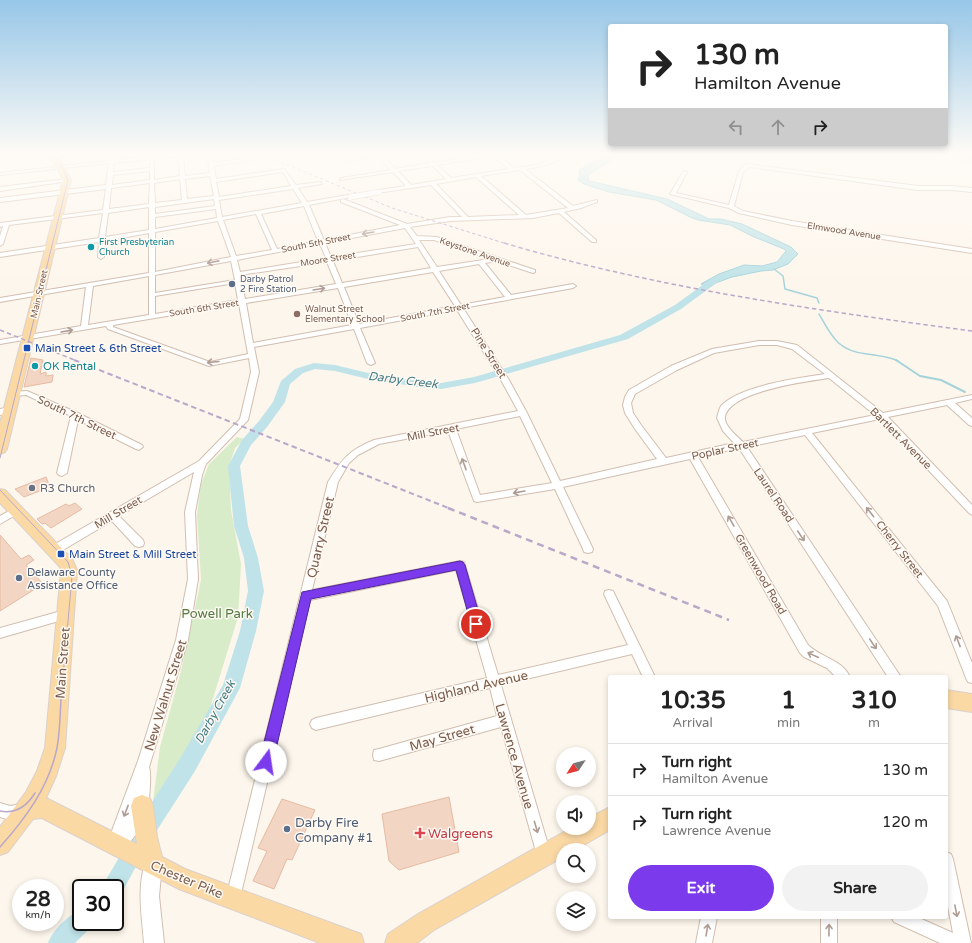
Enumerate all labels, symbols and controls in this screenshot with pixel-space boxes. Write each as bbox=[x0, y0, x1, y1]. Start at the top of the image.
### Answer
text: 130 m bbox=[694, 38, 780, 72]
icon: right bbox=[628, 40, 680, 92]
text: Hamilton Avenue bbox=[694, 72, 841, 94]
icon: left bbox=[725, 116, 747, 138]
icon: ahead bbox=[767, 116, 789, 138]
icon: right bbox=[809, 116, 831, 138]
street label: Elmwood Avenue bbox=[806, 220, 882, 243]
one-way arrow bbox=[362, 229, 375, 237]
street label: South 5th Street bbox=[280, 231, 352, 256]
street label: Keystone Avenue bbox=[438, 235, 512, 270]
place label: First Presbyterian Church bbox=[99, 237, 174, 258]
marker: First Presbyterian Church bbox=[86, 242, 96, 252]
street label: Moore Street bbox=[300, 250, 357, 269]
one-way arrow bbox=[207, 259, 220, 267]
street label: Main Street bbox=[29, 268, 51, 319]
place label: Darby Patrol 2 Fire Station bbox=[240, 274, 297, 295]
marker: Darby Patrol 2 Fire Station bbox=[227, 279, 237, 289]
one-way arrow bbox=[312, 285, 325, 293]
street label: South 6th Street bbox=[168, 297, 240, 319]
street label: South 7th Street bbox=[399, 300, 471, 325]
place label: Walnut Street Elementary School bbox=[305, 304, 385, 325]
marker: Walnut Street Elementary School bbox=[292, 309, 302, 319]
one-way arrow bbox=[60, 326, 73, 334]
street label: Pine Street bbox=[468, 326, 509, 381]
place label: Main Street & 6th Street bbox=[35, 342, 161, 355]
marker: Main Street & 6th Street bbox=[22, 343, 32, 353]
one-way arrow bbox=[207, 358, 220, 366]
place label: OK Rental bbox=[43, 360, 96, 373]
marker: OK Rental bbox=[30, 361, 40, 371]
water label: Darby Creek bbox=[367, 369, 440, 391]
street label: South 7th Street bbox=[35, 393, 118, 442]
street label: Bartlett Avenue bbox=[867, 405, 934, 472]
street label: Mill Street bbox=[406, 421, 460, 444]
street label: Poplar Street bbox=[690, 436, 760, 463]
one-way arrow bbox=[460, 458, 468, 470]
street label: Laurel Road bbox=[751, 466, 797, 525]
place label: R3 Church bbox=[40, 482, 95, 495]
marker: R3 Church bbox=[27, 483, 37, 493]
one-way arrow bbox=[513, 488, 526, 496]
street label: Mill Street bbox=[92, 493, 144, 532]
street label: Quarry Street bbox=[304, 495, 338, 580]
one-way arrow bbox=[866, 506, 874, 517]
one-way arrow bbox=[726, 515, 734, 527]
street label: Cherry Street bbox=[873, 518, 926, 581]
one-way arrow bbox=[797, 530, 805, 541]
street label: Greenwood Road bbox=[732, 532, 789, 617]
place label: Main Street & Mill Street bbox=[69, 548, 196, 561]
marker: Main Street & Mill Street bbox=[56, 549, 66, 559]
place label: Delaware County Assistance Office bbox=[27, 566, 118, 592]
marker: Delaware County Assistance Office bbox=[14, 573, 24, 583]
park label: Powell Park bbox=[181, 606, 253, 622]
pin bbox=[459, 607, 493, 641]
icon: arrive bbox=[465, 613, 487, 635]
street label: Main Street bbox=[53, 627, 73, 699]
one-way arrow bbox=[954, 636, 962, 648]
street label: New Walnut Street bbox=[141, 638, 191, 753]
one-way arrow bbox=[869, 638, 877, 649]
one-way arrow bbox=[808, 651, 820, 658]
street label: Highland Avenue bbox=[423, 667, 529, 707]
water label: Darby Creek bbox=[192, 677, 239, 746]
text: 10:35 bbox=[659, 686, 726, 715]
text: 1 bbox=[781, 686, 796, 715]
text: 310 bbox=[851, 686, 897, 715]
street label: Lawrence Avenue bbox=[491, 702, 537, 811]
text: Arrival bbox=[672, 715, 713, 731]
text: min bbox=[777, 715, 800, 731]
text: m bbox=[868, 715, 880, 731]
street label: May Street bbox=[408, 721, 477, 755]
position arrow bbox=[245, 741, 287, 783]
north arrow bbox=[556, 747, 596, 787]
map controls bbox=[556, 747, 596, 931]
text: Turn right bbox=[662, 753, 732, 771]
icon: right bbox=[628, 759, 650, 781]
text: 130 m bbox=[882, 761, 928, 779]
text: Hamilton Avenue bbox=[662, 771, 768, 787]
button: sound bbox=[556, 795, 596, 835]
one-way arrow bbox=[122, 804, 130, 816]
text: Turn right bbox=[662, 805, 732, 823]
icon: right bbox=[628, 811, 650, 833]
text: 120 m bbox=[882, 813, 928, 831]
place label: Darby Fire Company #1 bbox=[295, 815, 373, 846]
one-way arrow bbox=[533, 820, 540, 833]
text: Lawrence Avenue bbox=[662, 823, 771, 839]
marker: Darby Fire Company #1 bbox=[282, 824, 292, 834]
place label: Walgreens bbox=[428, 826, 493, 842]
marker: Walgreens bbox=[415, 828, 425, 838]
button: search bbox=[556, 843, 596, 883]
street label: Chester Pike bbox=[148, 857, 225, 902]
button: Exit bbox=[628, 865, 774, 911]
button: Share bbox=[782, 865, 928, 911]
speed limit sign: 30 bbox=[72, 879, 124, 931]
text: 28 bbox=[25, 888, 51, 912]
button: layers bbox=[556, 891, 596, 931]
one-way arrow bbox=[953, 904, 961, 917]
text: km/h bbox=[25, 909, 51, 921]
one-way arrow bbox=[703, 924, 711, 937]
one-way arrow bbox=[825, 924, 833, 937]

